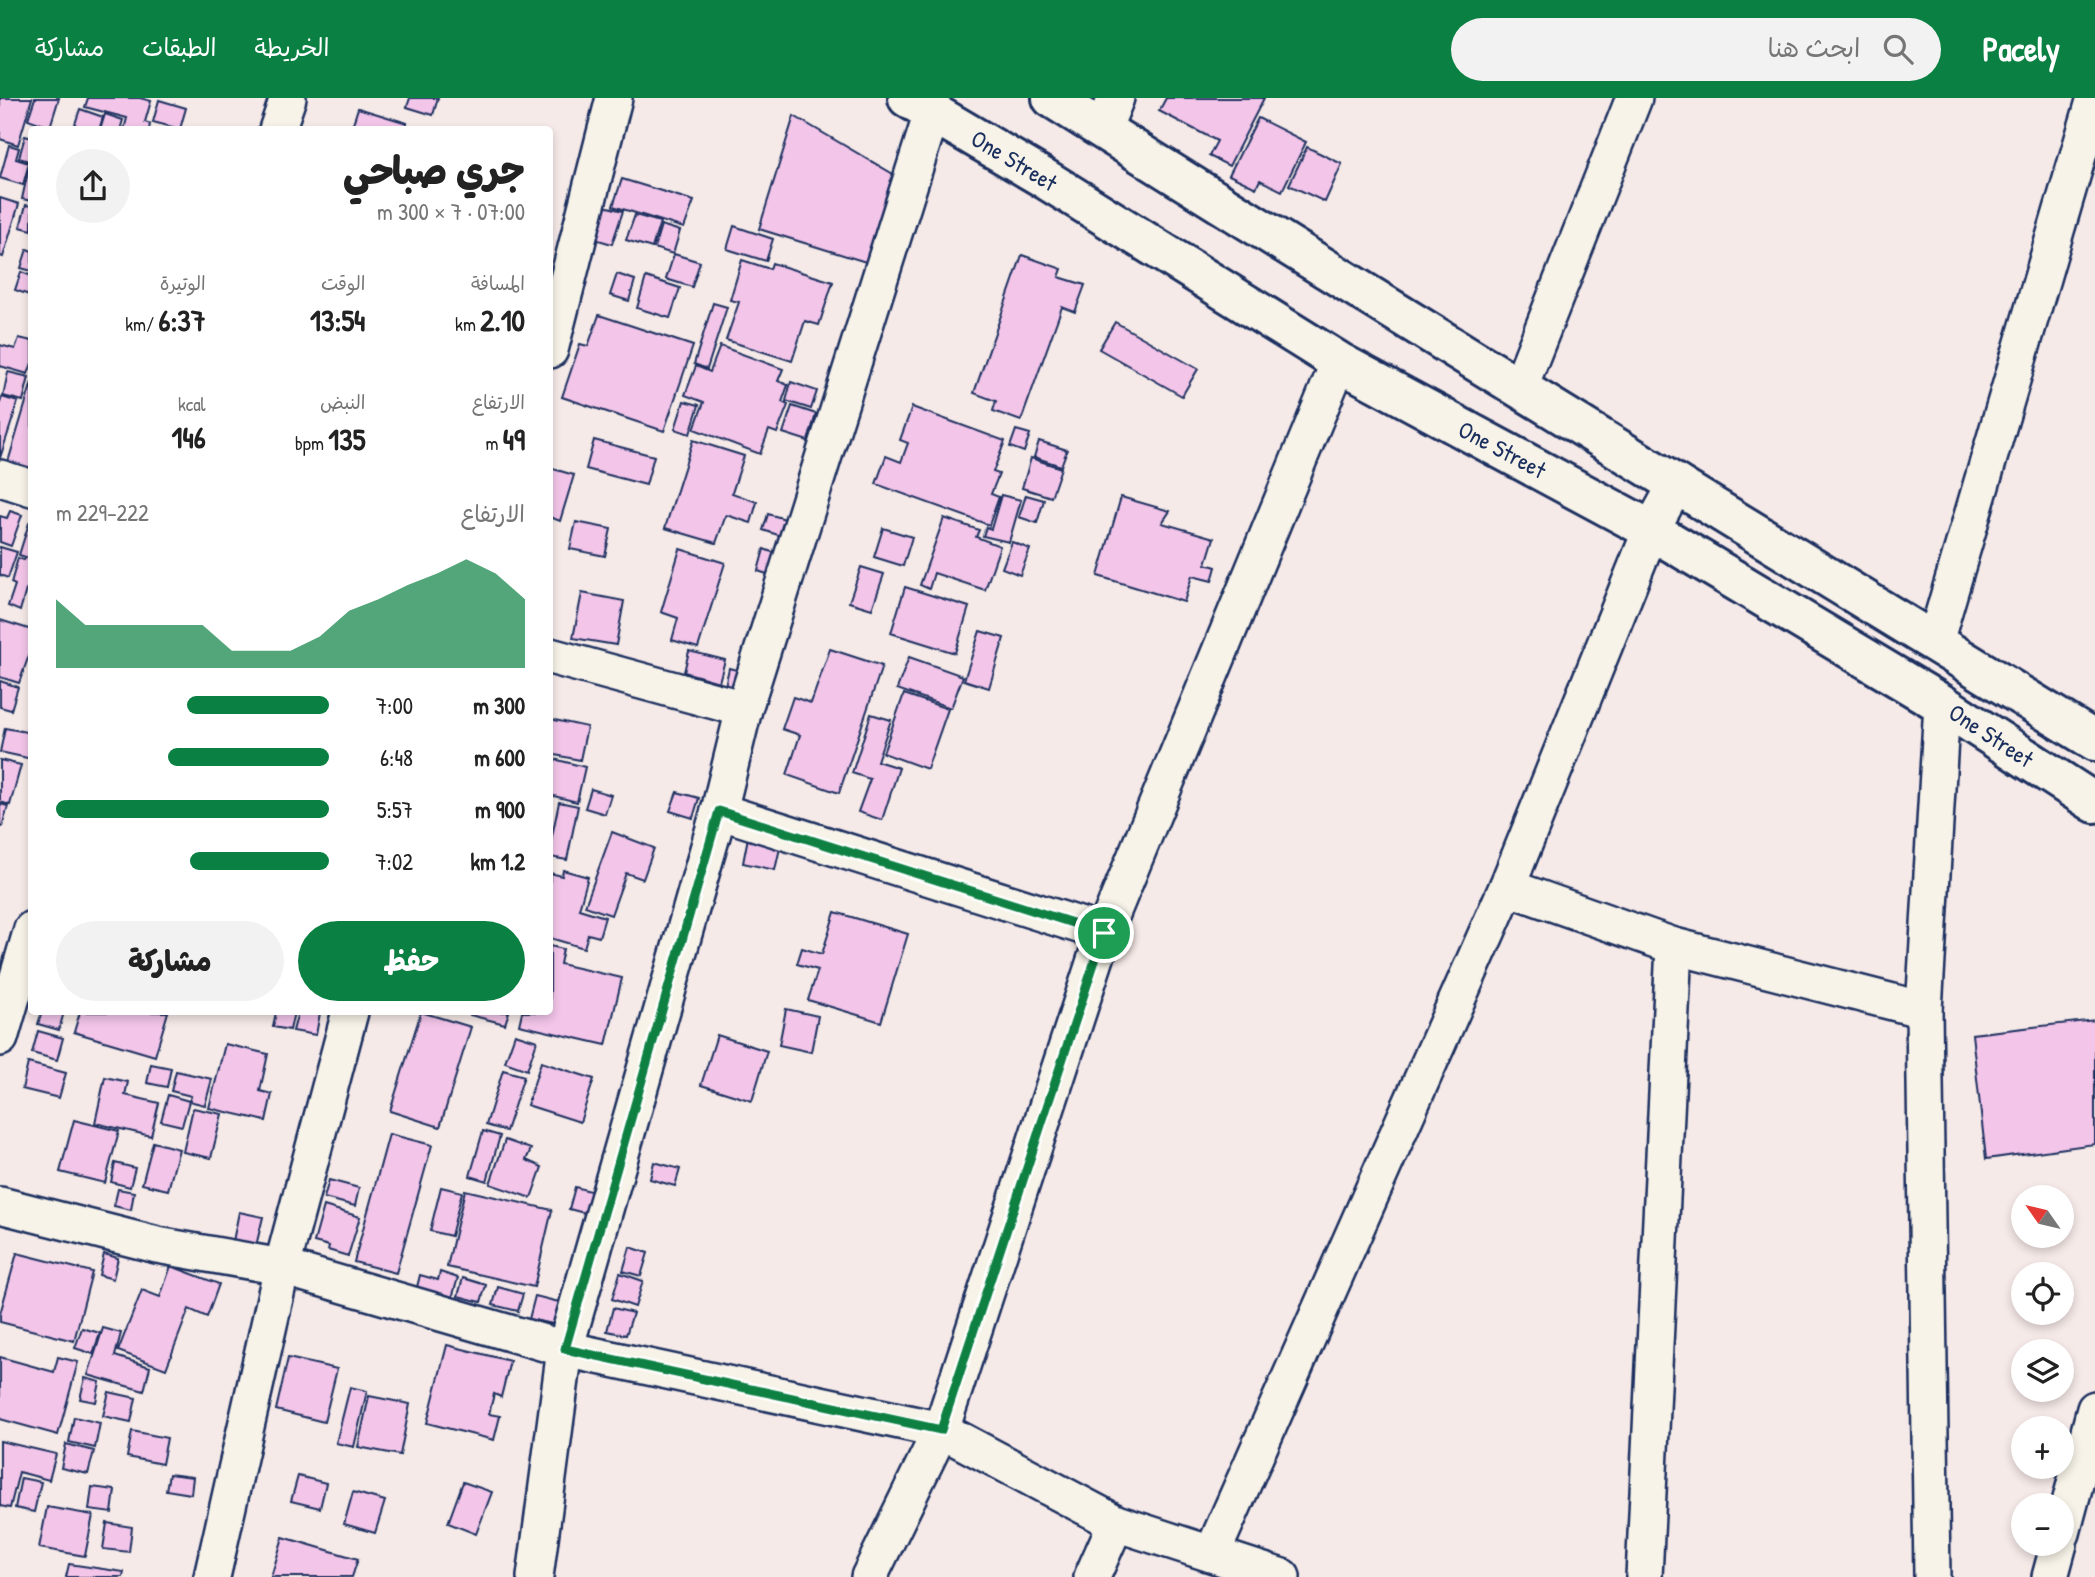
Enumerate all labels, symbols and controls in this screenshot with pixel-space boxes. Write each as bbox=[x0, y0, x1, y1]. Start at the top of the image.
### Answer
search box bbox=[1451, 18, 1941, 81]
text: Pacely bbox=[1983, 27, 2060, 71]
text: ابحث هنا bbox=[1768, 30, 1861, 65]
icon: search bbox=[1879, 30, 1917, 68]
text: مشاركة bbox=[35, 31, 104, 63]
text: الطبقات bbox=[142, 31, 217, 63]
text: الخريطة bbox=[255, 31, 329, 63]
street label: One Street bbox=[965, 122, 1064, 199]
text: جري صباحي bbox=[343, 144, 525, 196]
button: share bbox=[56, 149, 130, 223]
text: 07:00 · 7 × 300 m bbox=[377, 196, 525, 227]
text: الوتيرة bbox=[160, 270, 206, 296]
text: الوقت bbox=[321, 270, 365, 296]
text: المسافة bbox=[471, 270, 525, 296]
text: 6:37 bbox=[158, 300, 206, 340]
text: 13:54 bbox=[310, 300, 365, 340]
text: 2.10 bbox=[480, 300, 525, 340]
text: /km bbox=[125, 311, 158, 337]
text: km bbox=[455, 311, 480, 337]
text: النبض bbox=[320, 389, 365, 415]
text: الارتفاع bbox=[472, 389, 525, 415]
text: kcal bbox=[178, 391, 206, 417]
street label: One Street bbox=[1453, 413, 1553, 486]
text: 146 bbox=[172, 417, 206, 457]
text: 135 bbox=[328, 419, 365, 459]
text: 49 bbox=[503, 419, 525, 459]
text: bpm bbox=[295, 430, 328, 456]
text: m bbox=[485, 430, 503, 456]
text: 222–229 m bbox=[56, 497, 149, 528]
text: الارتفاع bbox=[461, 498, 525, 529]
text: 7:00 bbox=[376, 690, 413, 721]
text: 300 m bbox=[473, 690, 525, 721]
street label: One Street bbox=[1943, 696, 2041, 775]
text: 6:48 bbox=[380, 742, 413, 773]
text: 600 m bbox=[474, 742, 525, 773]
text: 5:57 bbox=[377, 794, 413, 825]
text: 900 m bbox=[475, 794, 525, 825]
text: 7:02 bbox=[375, 846, 413, 877]
text: 1.2 km bbox=[470, 846, 525, 877]
pin bbox=[1074, 903, 1134, 963]
icon: arrive bbox=[1085, 914, 1123, 952]
button: مشاركة bbox=[56, 921, 284, 1001]
button: حفظ bbox=[298, 921, 525, 1001]
north arrow bbox=[2011, 1185, 2074, 1248]
map controls bbox=[2011, 1185, 2074, 1556]
button: locate bbox=[2011, 1262, 2074, 1325]
button: layers bbox=[2011, 1339, 2074, 1402]
button: + bbox=[2011, 1416, 2074, 1479]
button: − bbox=[2011, 1493, 2074, 1556]

